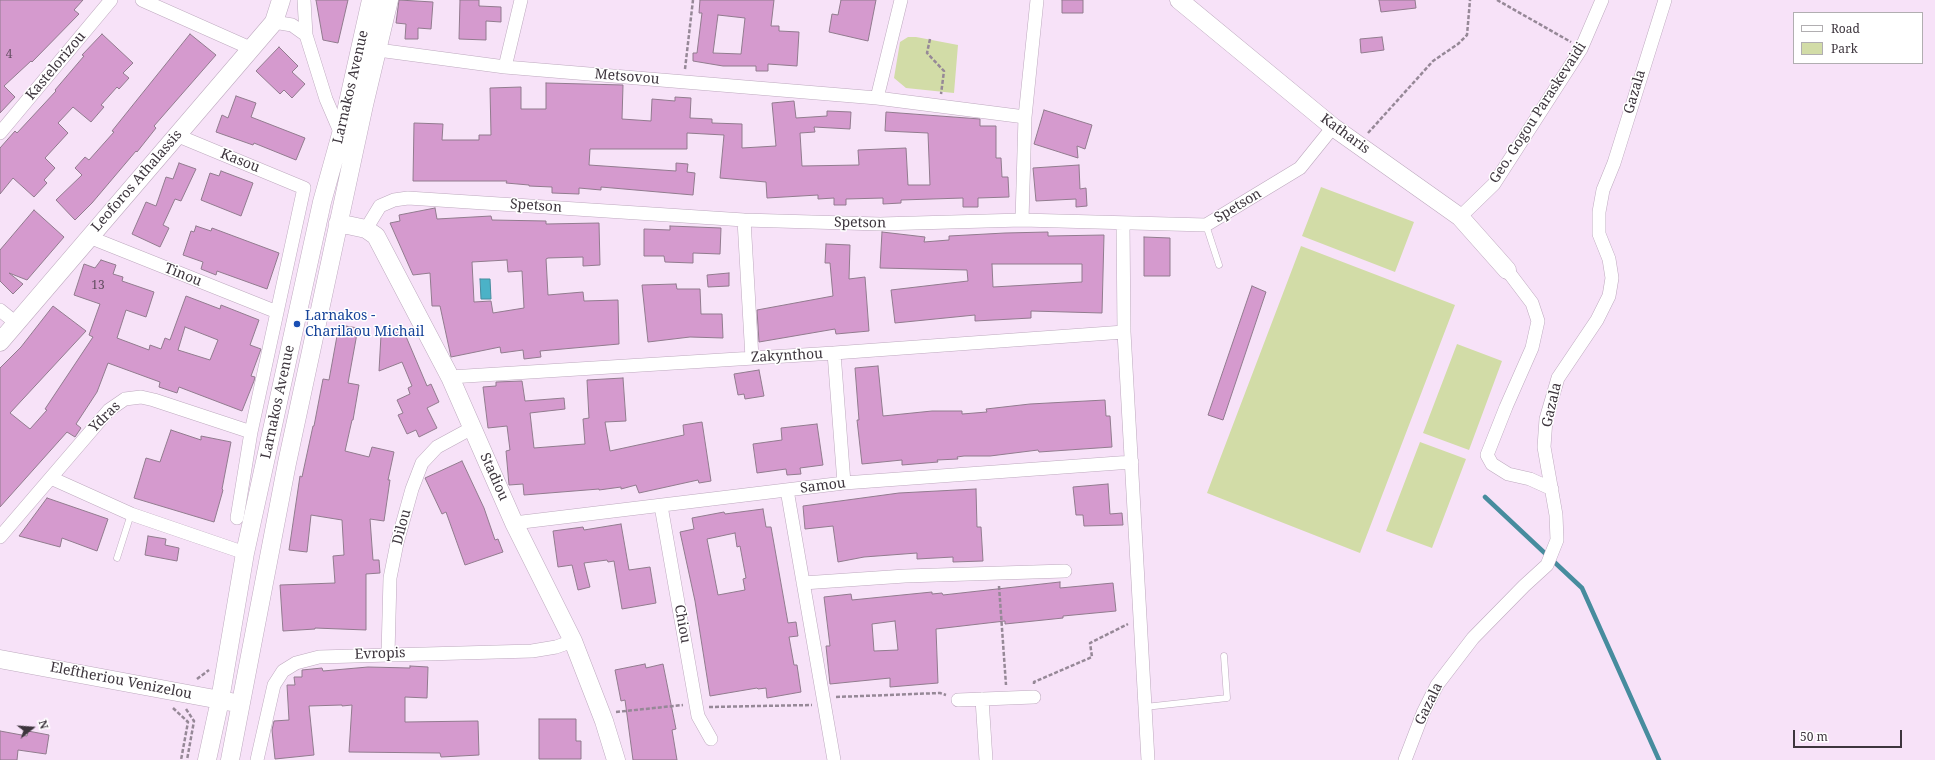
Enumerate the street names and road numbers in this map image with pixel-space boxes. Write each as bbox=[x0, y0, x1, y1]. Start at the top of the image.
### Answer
street label: Kastelorizou bbox=[23, 28, 89, 104]
street label: Larnakos Avenue bbox=[330, 29, 372, 145]
street label: Geo. Gogou Paraskevaidi bbox=[1486, 39, 1590, 187]
street label: Metsovou bbox=[594, 66, 660, 88]
street label: Gazala bbox=[1621, 68, 1649, 116]
street label: Katharis bbox=[1317, 111, 1373, 157]
street label: Leoforos Athalassis bbox=[88, 127, 186, 235]
street label: Kasou bbox=[218, 146, 262, 176]
street label: Spetson bbox=[1211, 185, 1265, 227]
street label: Spetson bbox=[509, 196, 563, 216]
street label: Spetson bbox=[834, 214, 886, 232]
street label: Tinou bbox=[162, 260, 204, 290]
street label: Larnakos Avenue bbox=[258, 343, 298, 461]
street label: Zakynthou bbox=[751, 346, 823, 366]
street label: Gazala bbox=[1539, 381, 1565, 429]
street label: Ydras bbox=[86, 398, 124, 436]
street label: Stadiou bbox=[476, 451, 512, 503]
street label: Samou bbox=[799, 475, 847, 497]
street label: Dilou bbox=[389, 507, 415, 547]
street label: Chiou bbox=[670, 603, 694, 645]
street label: Evropis bbox=[354, 645, 406, 663]
street label: Eleftheriou Venizelou bbox=[49, 659, 193, 703]
street label: Gazala bbox=[1412, 680, 1446, 728]

